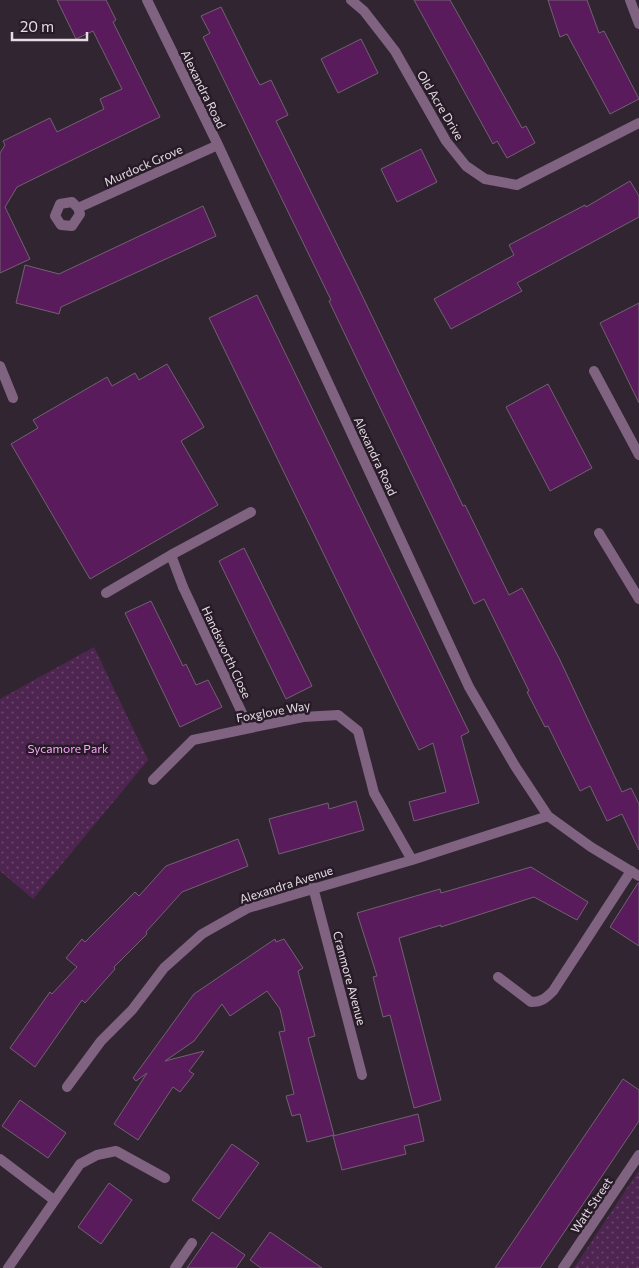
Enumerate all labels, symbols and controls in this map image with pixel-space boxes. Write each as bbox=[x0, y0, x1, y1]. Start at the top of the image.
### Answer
scale bar bbox=[12, 10, 88, 42]
text: 20 m bbox=[20, 17, 54, 35]
street label: Alexandra Road bbox=[179, 48, 229, 131]
street label: Old Acre Drive bbox=[415, 68, 467, 142]
street label: Murdock Grove bbox=[102, 141, 184, 189]
street label: Alexandra Road bbox=[352, 414, 400, 498]
street label: Handsworth Close bbox=[200, 604, 254, 700]
street label: Foxglove Way bbox=[235, 698, 311, 724]
park label: Sycamore Park bbox=[28, 741, 109, 755]
street label: Alexandra Avenue bbox=[238, 862, 334, 906]
street label: Cranmore Avenue bbox=[331, 929, 369, 1027]
street label: Watt Street bbox=[567, 1175, 615, 1235]

